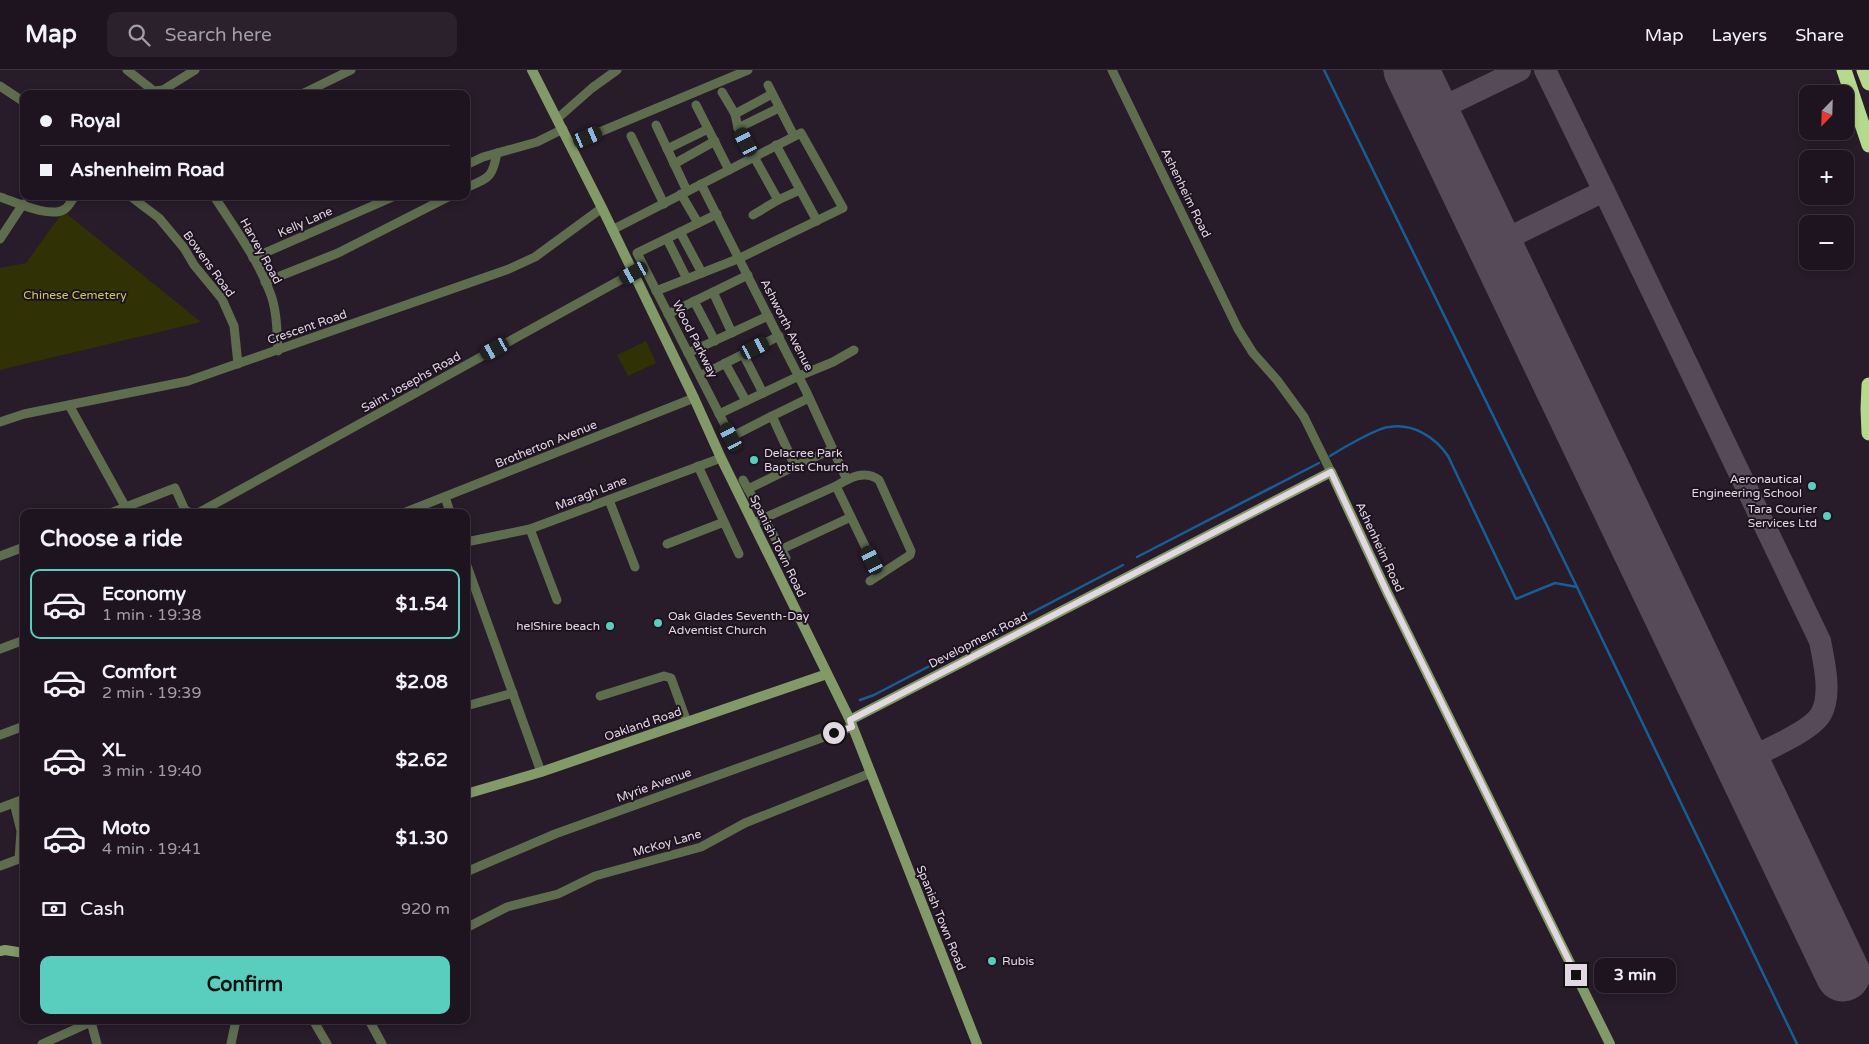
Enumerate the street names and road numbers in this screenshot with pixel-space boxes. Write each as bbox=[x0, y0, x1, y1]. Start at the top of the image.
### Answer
street label: Ashenheim Road bbox=[1158, 146, 1214, 240]
street label: Kelly Lane bbox=[276, 204, 335, 240]
street label: Harvey Road bbox=[237, 216, 285, 286]
street label: Bowens Road bbox=[180, 228, 238, 300]
street label: Ashworth Avenue bbox=[758, 277, 816, 373]
street label: Wood Parkway bbox=[669, 298, 721, 381]
street label: Crescent Road bbox=[265, 307, 349, 347]
street label: Saint Josephs Road bbox=[359, 349, 463, 415]
street label: Brotherton Avenue bbox=[493, 417, 599, 471]
street label: Maragh Lane bbox=[553, 473, 629, 513]
street label: Spanish Town Road bbox=[747, 493, 809, 599]
street label: Ashenheim Road bbox=[1353, 500, 1407, 594]
street label: Development Road bbox=[926, 609, 1030, 671]
street label: Oakland Road bbox=[603, 704, 683, 744]
street label: Myrie Avenue bbox=[615, 765, 693, 805]
street label: McKoy Lane bbox=[631, 827, 703, 859]
street label: Spanish Town Road bbox=[914, 863, 968, 973]

